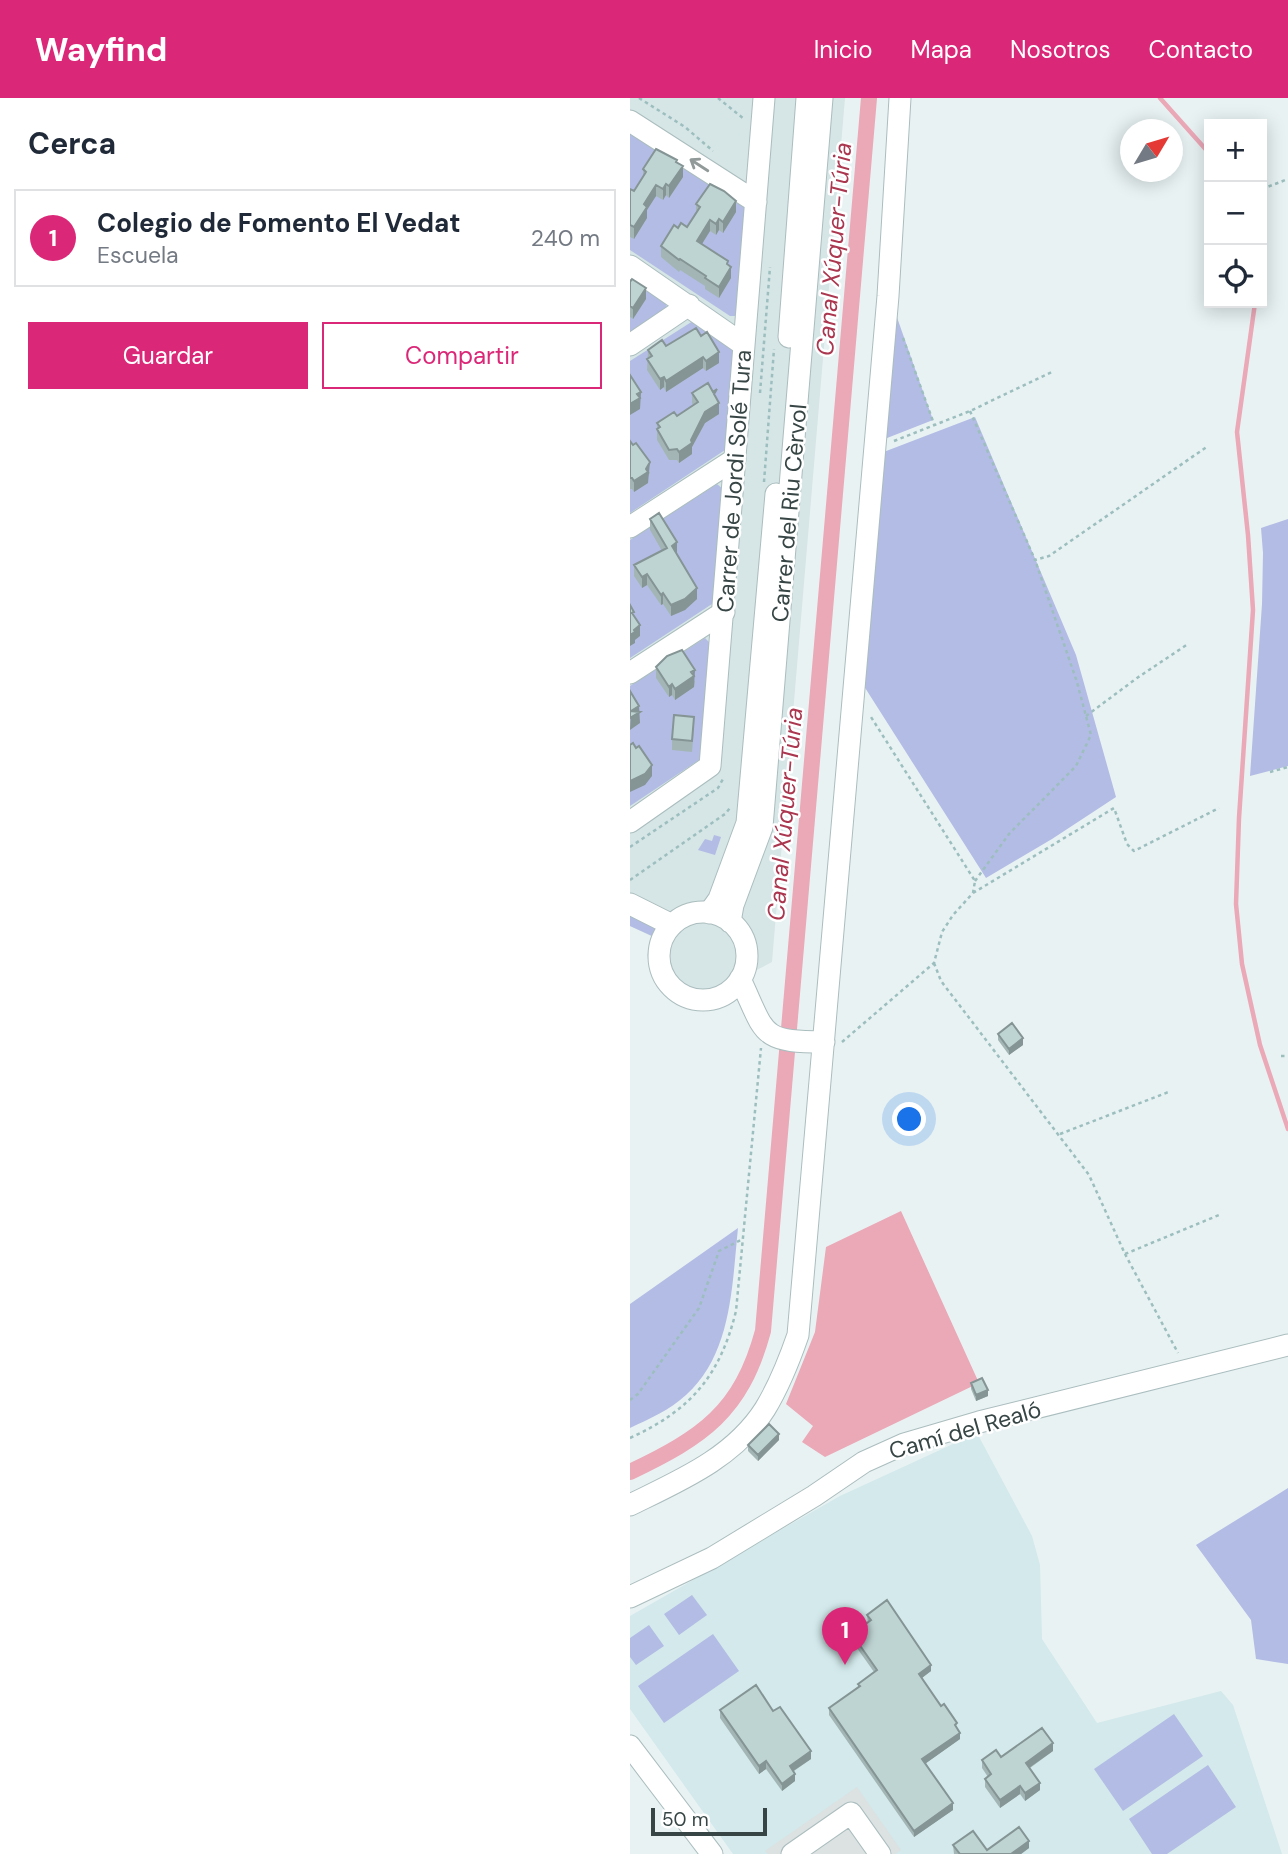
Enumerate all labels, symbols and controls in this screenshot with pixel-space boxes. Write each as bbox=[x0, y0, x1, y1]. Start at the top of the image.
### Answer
text: Wayfind bbox=[35, 28, 167, 71]
text: Inicio bbox=[814, 34, 873, 65]
text: Mapa bbox=[911, 34, 972, 65]
text: Nosotros bbox=[1010, 34, 1111, 65]
text: Contacto bbox=[1149, 34, 1253, 65]
north arrow bbox=[1120, 119, 1183, 182]
map controls bbox=[1204, 119, 1267, 308]
button: + bbox=[1204, 119, 1267, 182]
text: Cerca bbox=[28, 124, 116, 163]
water label: Canal Xúquer-Túria bbox=[809, 141, 858, 357]
one-way arrow bbox=[689, 158, 709, 172]
button: − bbox=[1204, 182, 1267, 245]
text: Colegio de Fomento El Vedat bbox=[97, 206, 460, 240]
text: 1 bbox=[49, 223, 57, 253]
text: 240 m bbox=[531, 223, 600, 253]
text: Escuela bbox=[97, 240, 179, 270]
button: locate bbox=[1204, 245, 1267, 308]
button: Guardar bbox=[28, 322, 308, 389]
button: Compartir bbox=[322, 322, 602, 389]
street label: Carrer de Jordi Solé Tura bbox=[710, 349, 758, 613]
street label: Carrer del Riu Cèrvol bbox=[765, 403, 813, 623]
water label: Canal Xúquer-Túria bbox=[760, 706, 809, 922]
your location bbox=[892, 1102, 926, 1136]
street label: Camí del Realó bbox=[886, 1394, 1044, 1466]
pin: 1 bbox=[822, 1607, 868, 1665]
scale bar bbox=[651, 1805, 766, 1837]
text: 50 m bbox=[662, 1807, 709, 1832]

